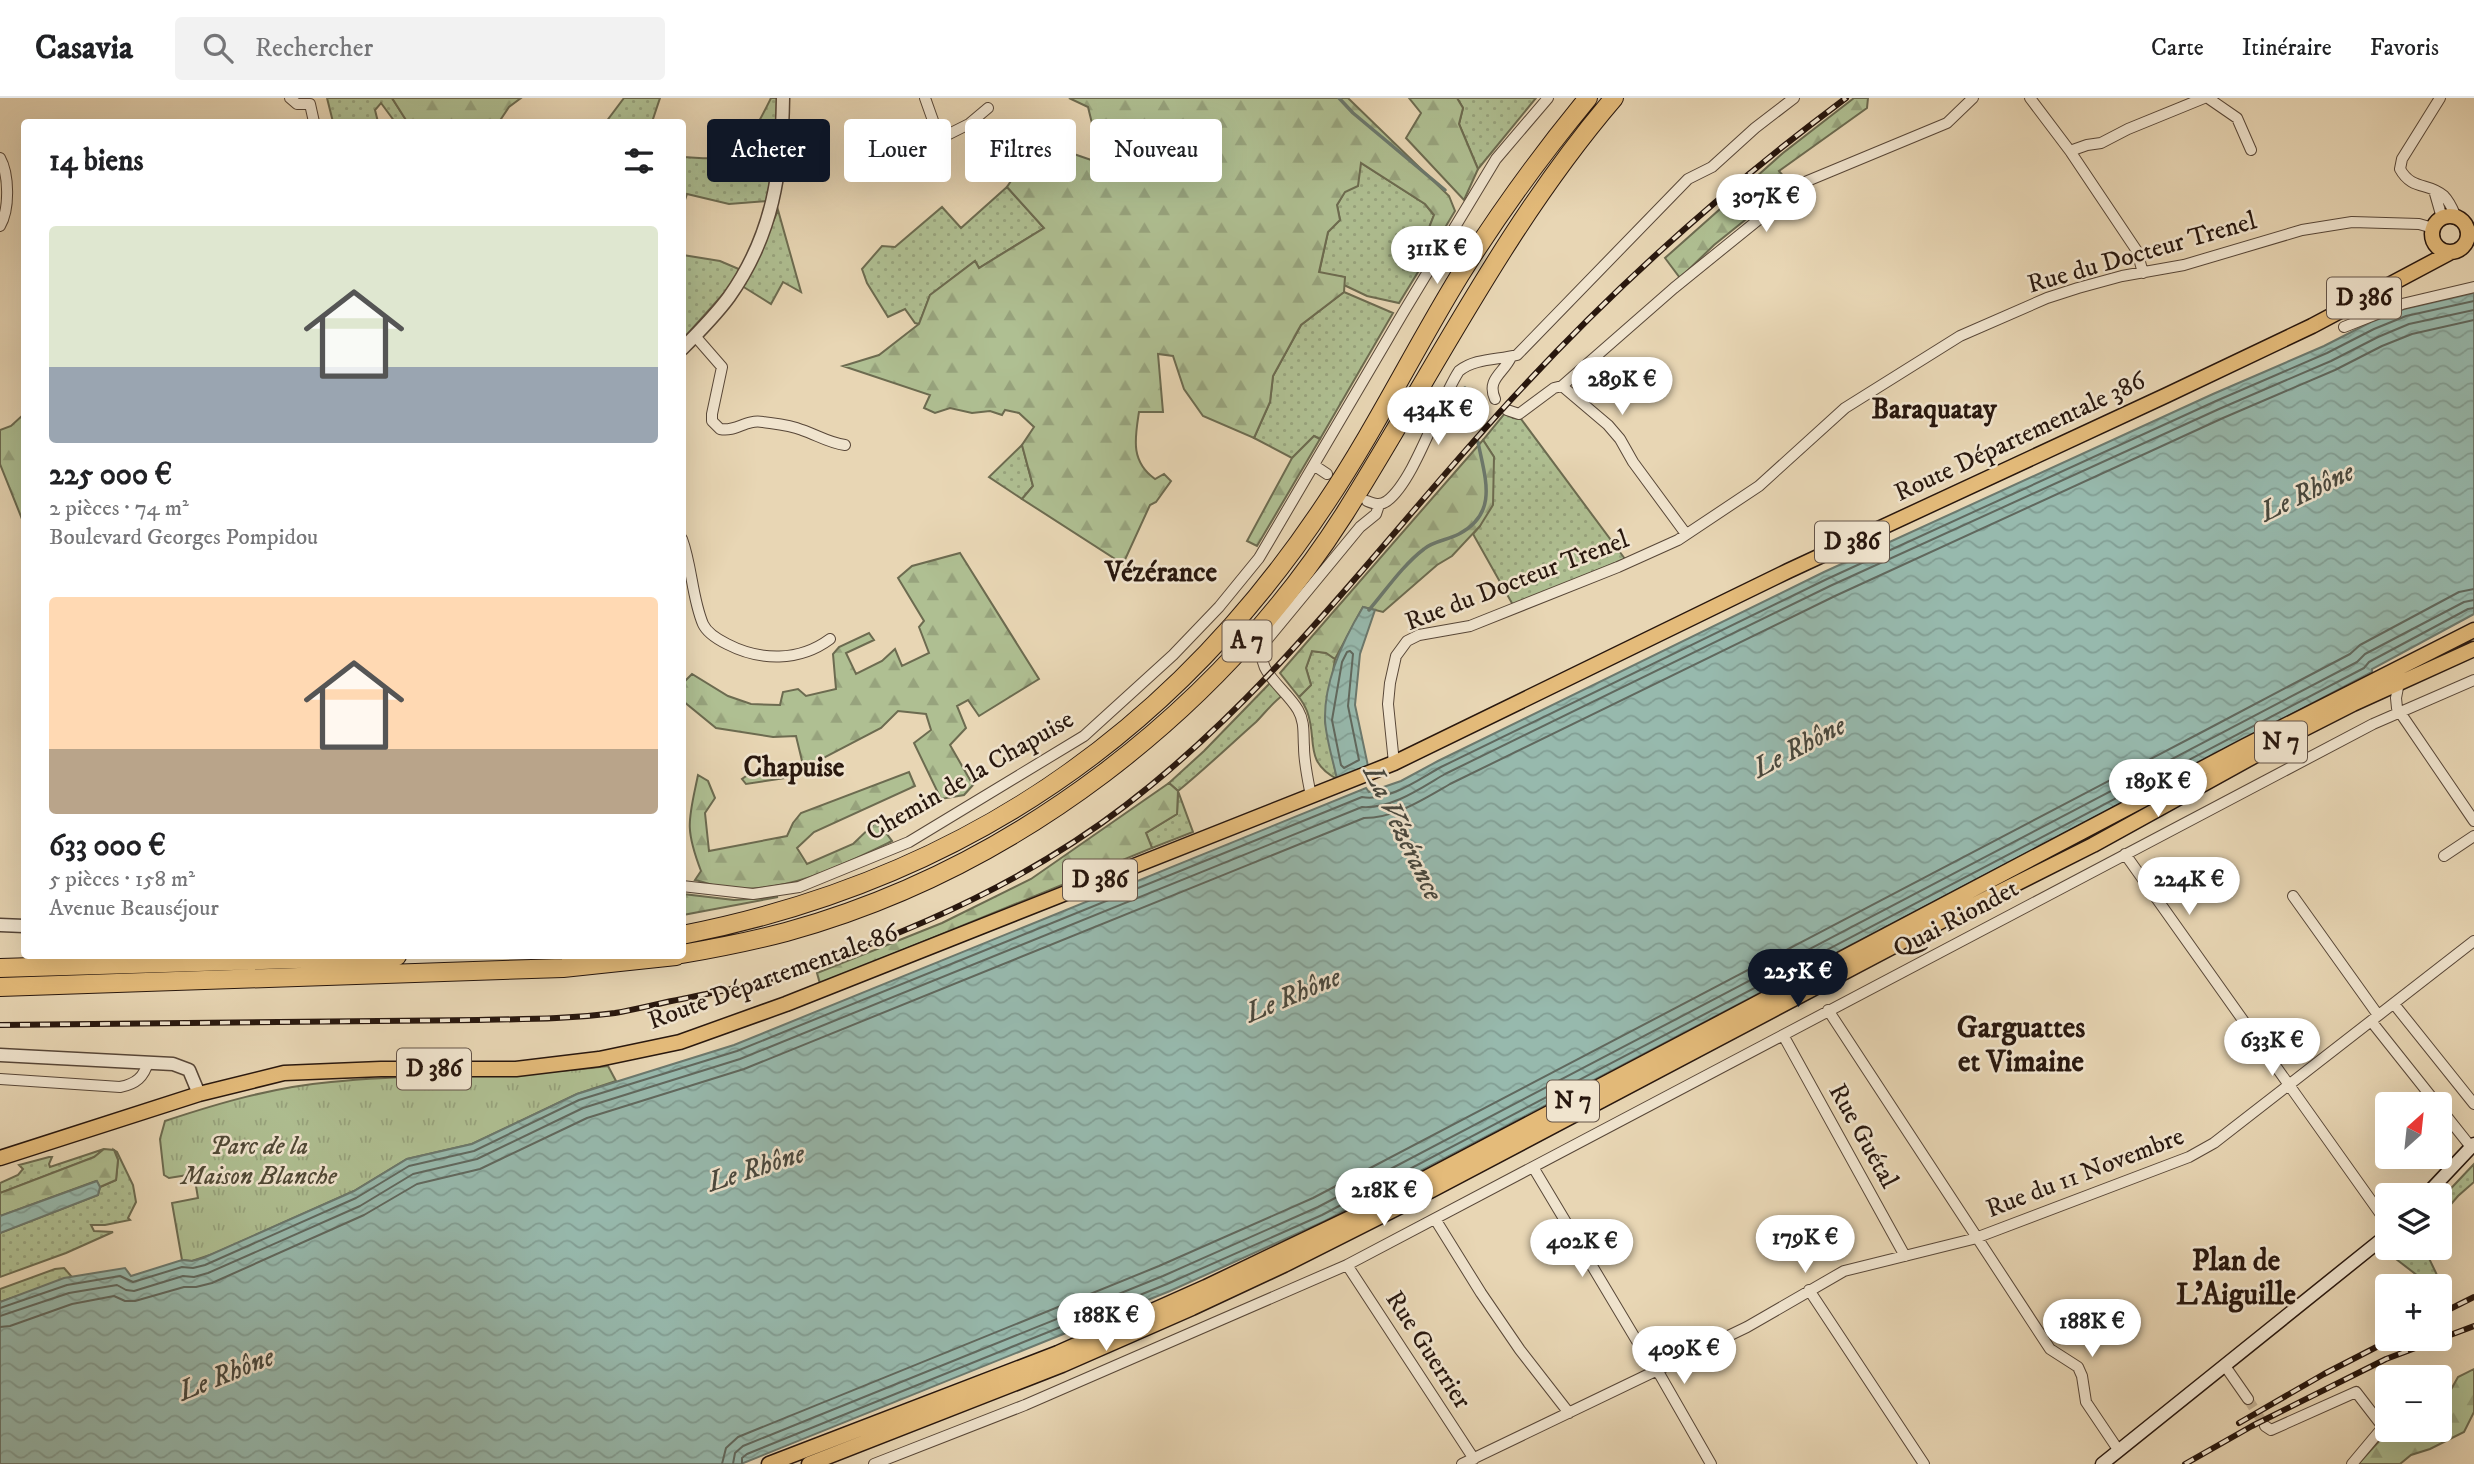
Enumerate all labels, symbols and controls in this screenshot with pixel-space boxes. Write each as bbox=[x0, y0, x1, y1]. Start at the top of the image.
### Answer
search box bbox=[175, 17, 665, 80]
text: Casavia bbox=[35, 28, 133, 69]
icon: search bbox=[199, 29, 237, 67]
text: Rechercher bbox=[255, 32, 373, 65]
text: Carte bbox=[2151, 33, 2204, 63]
text: Itinéraire bbox=[2242, 33, 2332, 63]
text: Favoris bbox=[2370, 33, 2439, 63]
chip: Acheter bbox=[707, 119, 830, 182]
chip: Louer bbox=[844, 119, 951, 182]
chip: Filtres bbox=[965, 119, 1076, 182]
chip: Nouveau bbox=[1090, 119, 1222, 182]
icon: filters bbox=[620, 142, 658, 180]
text: 14 biens bbox=[49, 143, 144, 180]
pin: 307K € bbox=[1709, 174, 1823, 234]
text: 307K € bbox=[1732, 182, 1800, 211]
street label: Rue du Docteur Trenel bbox=[2024, 204, 2261, 302]
pin: 311K € bbox=[1380, 226, 1494, 286]
text: 311K € bbox=[1407, 234, 1467, 263]
icon: home bbox=[291, 271, 417, 397]
road number: D 386 bbox=[2327, 278, 2401, 318]
pin: 289K € bbox=[1565, 358, 1679, 417]
street label: Route Départementale 386 bbox=[1889, 364, 2152, 510]
text: 289K € bbox=[1588, 365, 1656, 394]
pin: 434K € bbox=[1381, 388, 1495, 447]
district label: Baraquatay bbox=[1871, 392, 1997, 428]
text: 434K € bbox=[1403, 395, 1473, 424]
water label: Le Rhône bbox=[2252, 454, 2361, 531]
text: 225 000 € bbox=[49, 457, 172, 494]
text: 2 pièces · 74 m² bbox=[49, 494, 189, 523]
road number: D 386 bbox=[1815, 522, 1889, 562]
text: Boulevard Georges Pompidou bbox=[49, 523, 318, 552]
street label: Rue du Docteur Trenel bbox=[1400, 523, 1634, 639]
district label: Vézérance bbox=[1104, 555, 1217, 590]
road number: A 7 bbox=[1222, 620, 1272, 662]
icon: home bbox=[291, 642, 417, 768]
street label: Chemin de la Chapuise bbox=[860, 703, 1080, 849]
water label: Le Rhône bbox=[1745, 707, 1853, 787]
road number: N 7 bbox=[2255, 722, 2307, 762]
district label: Chapuise bbox=[744, 750, 845, 785]
water label: La Vézérance bbox=[1354, 758, 1451, 908]
pin: 189K € bbox=[2101, 760, 2215, 819]
text: 189K € bbox=[2125, 767, 2191, 796]
text: 633 000 € bbox=[49, 828, 166, 865]
pin: 224K € bbox=[2132, 858, 2246, 917]
road number: D 386 bbox=[1063, 860, 1137, 900]
text: 5 pièces · 158 m² bbox=[49, 865, 195, 894]
text: 224K € bbox=[2154, 865, 2224, 894]
street label: Quai Riondet bbox=[1888, 872, 2024, 966]
text: Avenue Beauséjour bbox=[49, 894, 219, 923]
street label: Route Départementale 86 bbox=[643, 916, 904, 1038]
pin: 225K € bbox=[1741, 950, 1855, 1009]
text: 225K € bbox=[1764, 957, 1832, 986]
water label: Le Rhône bbox=[1238, 959, 1347, 1032]
district label: Garguattes et Vimaine bbox=[1957, 1010, 2085, 1081]
pin: 633K € bbox=[2215, 1018, 2329, 1078]
text: 633K € bbox=[2240, 1026, 2304, 1055]
road number: D 386 bbox=[397, 1049, 471, 1090]
street label: Rue Guétal bbox=[1821, 1078, 1905, 1194]
road number: N 7 bbox=[1547, 1080, 1599, 1121]
north arrow bbox=[2375, 1092, 2452, 1169]
map controls bbox=[2375, 1092, 2452, 1442]
street label: Rue du 11 Novembre bbox=[1981, 1120, 2189, 1226]
park label: Parc de la Maison Blanche bbox=[179, 1130, 338, 1193]
water label: Le Rhône bbox=[701, 1135, 811, 1201]
pin: 218K € bbox=[1327, 1168, 1441, 1228]
text: 218K € bbox=[1351, 1176, 1417, 1205]
button: layers bbox=[2375, 1183, 2452, 1260]
pin: 179K € bbox=[1748, 1216, 1862, 1275]
pin: 402K € bbox=[1525, 1220, 1639, 1279]
text: 179K € bbox=[1772, 1223, 1838, 1252]
text: 402K € bbox=[1546, 1227, 1618, 1256]
district label: Plan de L'Aiguille bbox=[2176, 1243, 2297, 1314]
button: + bbox=[2375, 1274, 2452, 1351]
street label: Rue Guerrier bbox=[1378, 1285, 1479, 1416]
pin: 188K € bbox=[1049, 1294, 1163, 1353]
pin: 188K € bbox=[2035, 1300, 2149, 1359]
text: 188K € bbox=[1073, 1301, 1139, 1330]
text: 188K € bbox=[2059, 1307, 2125, 1336]
pin: 409K € bbox=[1627, 1326, 1741, 1386]
text: 409K € bbox=[1648, 1334, 1720, 1363]
water label: Le Rhône bbox=[171, 1338, 280, 1410]
button: − bbox=[2375, 1365, 2452, 1442]

